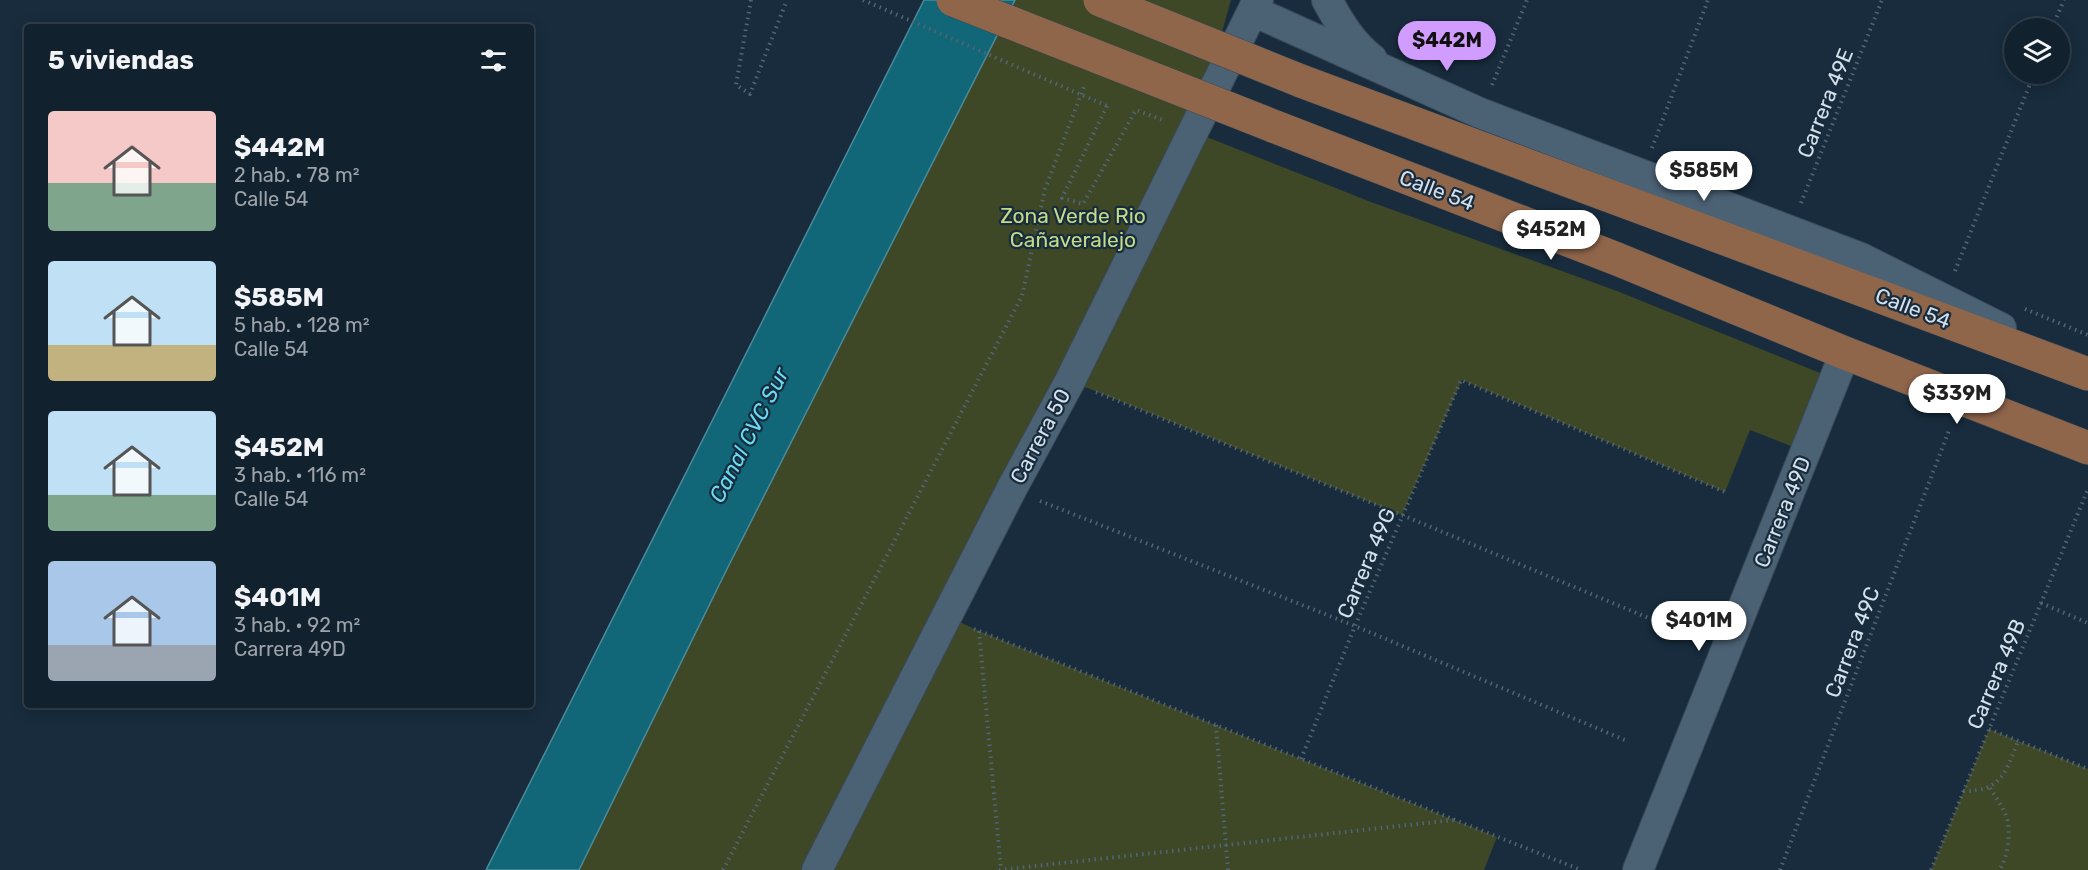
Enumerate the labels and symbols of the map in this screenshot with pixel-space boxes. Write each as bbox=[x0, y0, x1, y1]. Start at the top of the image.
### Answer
pin: $442M bbox=[1405, 21, 1489, 72]
street label: Carrera 49E bbox=[1792, 45, 1858, 161]
pin: $585M bbox=[1662, 151, 1746, 202]
street label: Calle 54 bbox=[1396, 164, 1478, 216]
park label: Zona Verde Rio Cañaveralejo bbox=[1000, 203, 1146, 252]
pin: $452M bbox=[1509, 210, 1593, 261]
street label: Calle 54 bbox=[1872, 282, 1954, 334]
water label: Canal CVC Sur bbox=[703, 361, 795, 507]
pin: $339M bbox=[1915, 374, 1999, 425]
street label: Carrera 50 bbox=[1005, 384, 1075, 488]
street label: Carrera 49D bbox=[1748, 453, 1816, 571]
street label: Carrera 49G bbox=[1332, 504, 1400, 622]
street label: Carrera 49C bbox=[1819, 583, 1885, 701]
pin: $401M bbox=[1657, 601, 1741, 652]
street label: Carrera 49B bbox=[1962, 615, 2030, 733]

